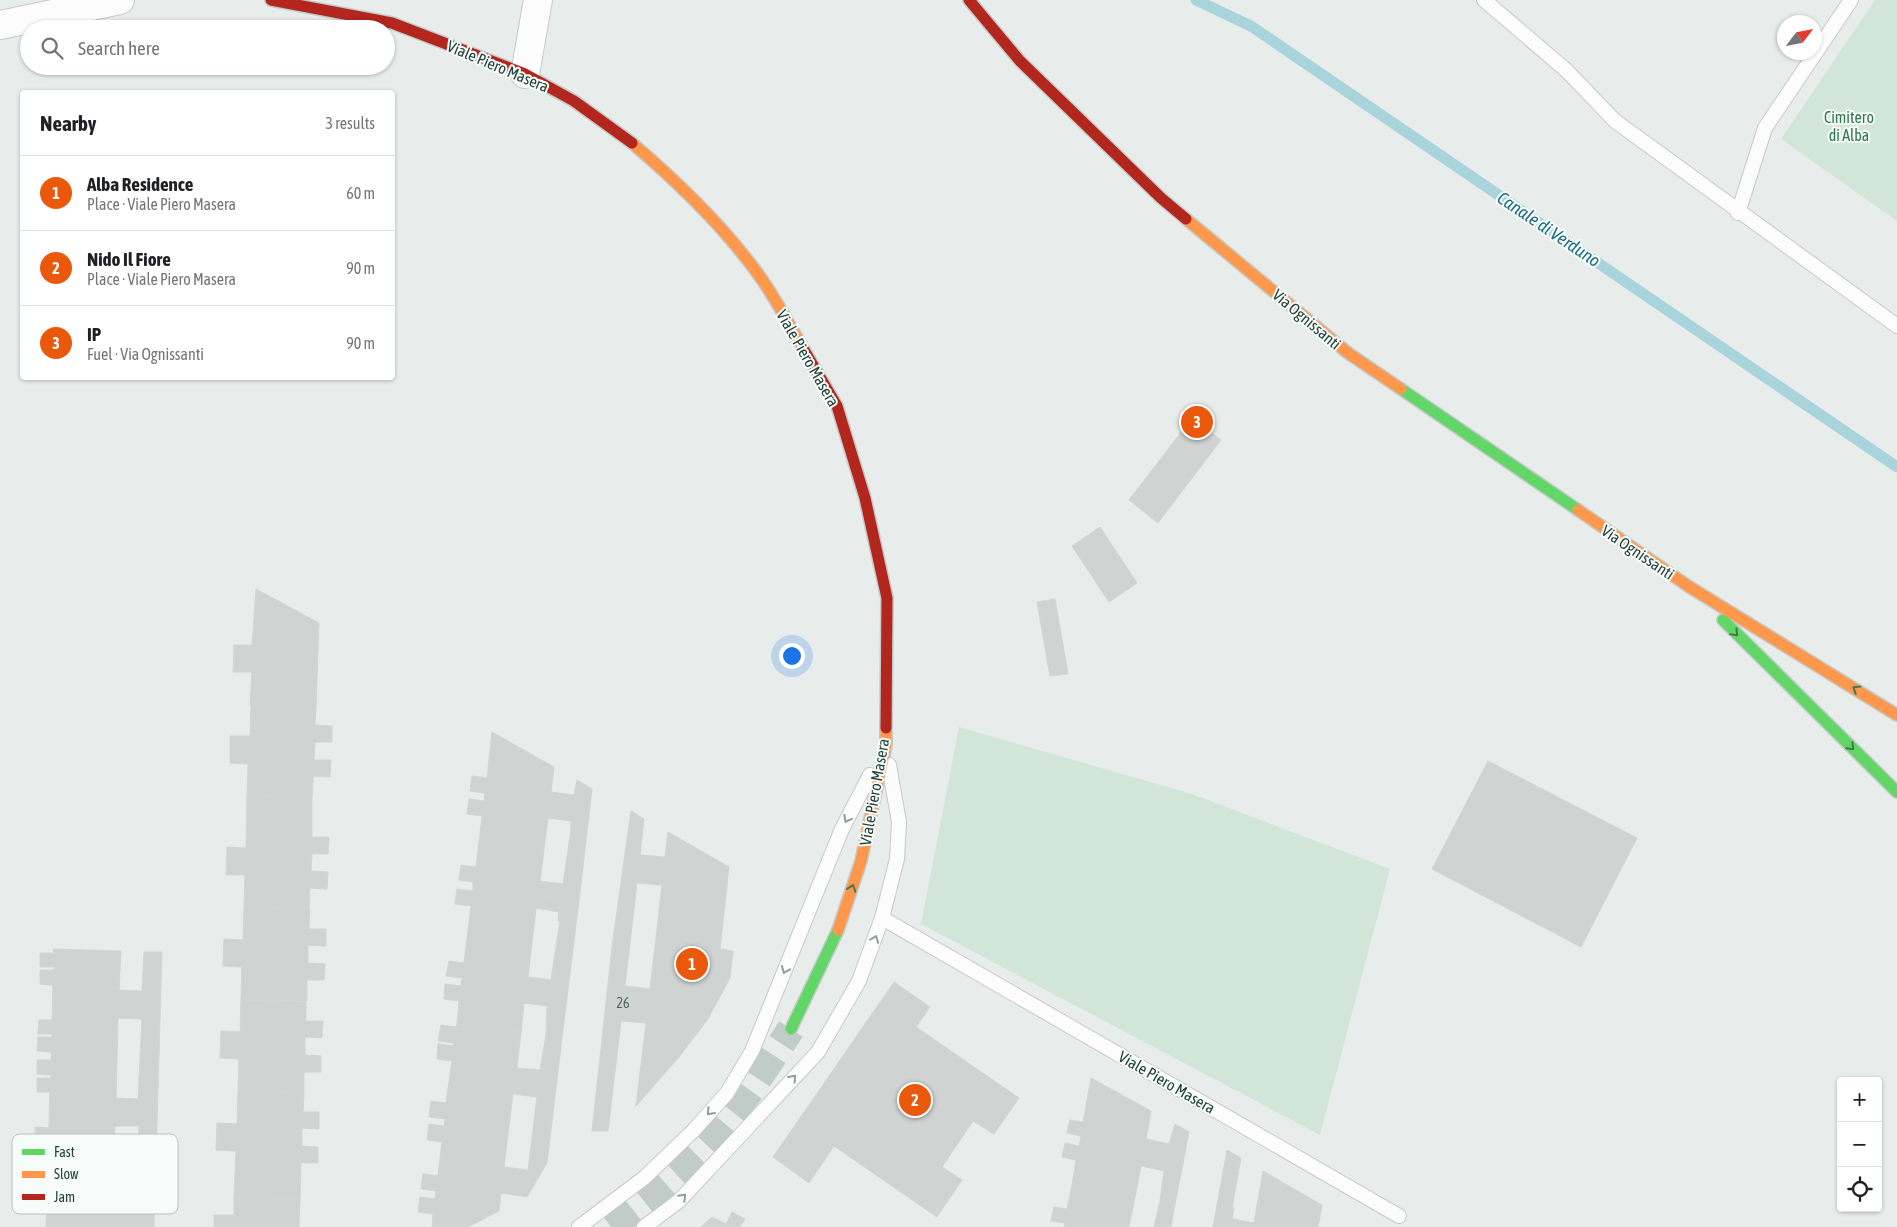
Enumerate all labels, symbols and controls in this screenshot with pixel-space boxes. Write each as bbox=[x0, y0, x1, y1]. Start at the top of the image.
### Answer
north arrow bbox=[1777, 15, 1822, 60]
search box bbox=[20, 20, 395, 75]
icon: search bbox=[38, 34, 66, 62]
text: Search here bbox=[78, 37, 160, 59]
street label: Viale Piero Masera bbox=[445, 37, 551, 95]
park label: Cimitero di Alba bbox=[1824, 108, 1874, 144]
text: Nearby bbox=[40, 111, 96, 135]
text: 3 results bbox=[325, 114, 375, 132]
text: Alba Residence bbox=[87, 173, 194, 195]
text: 1 bbox=[52, 184, 60, 202]
text: 60 m bbox=[346, 184, 375, 202]
water label: Canale di Verduno bbox=[1494, 187, 1604, 271]
text: Place · Viale Piero Masera bbox=[87, 195, 236, 213]
text: Nido Il Fiore bbox=[87, 248, 171, 270]
text: 2 bbox=[52, 259, 60, 277]
text: 90 m bbox=[346, 259, 375, 277]
text: Place · Viale Piero Masera bbox=[87, 270, 236, 288]
street label: Via Ognissanti bbox=[1269, 285, 1345, 354]
street label: Viale Piero Masera bbox=[773, 307, 843, 409]
text: IP bbox=[87, 323, 101, 345]
text: 3 bbox=[52, 334, 60, 352]
text: 90 m bbox=[346, 334, 375, 352]
text: Fuel · Via Ognissanti bbox=[87, 345, 204, 363]
pin: 3 bbox=[1181, 403, 1213, 441]
street label: Via Ognissanti bbox=[1598, 521, 1678, 584]
one-way arrow bbox=[1730, 627, 1739, 636]
your location bbox=[779, 643, 805, 669]
one-way arrow bbox=[1852, 686, 1861, 696]
street label: Viale Piero Masera bbox=[856, 737, 892, 847]
one-way arrow bbox=[1845, 741, 1854, 750]
one-way arrow bbox=[843, 814, 853, 823]
one-way arrow bbox=[846, 884, 856, 892]
one-way arrow bbox=[868, 935, 879, 944]
pin: 1 bbox=[676, 945, 708, 983]
one-way arrow bbox=[781, 965, 791, 974]
house number: 26 bbox=[616, 995, 630, 1011]
street label: Viale Piero Masera bbox=[1116, 1047, 1218, 1117]
one-way arrow bbox=[788, 1075, 797, 1084]
map controls bbox=[1837, 1077, 1882, 1212]
button: + bbox=[1837, 1077, 1882, 1122]
pin: 2 bbox=[899, 1081, 931, 1119]
one-way arrow bbox=[707, 1107, 716, 1116]
button: − bbox=[1837, 1122, 1882, 1167]
legend bbox=[12, 1134, 178, 1214]
text: Fast bbox=[54, 1144, 75, 1160]
text: Slow bbox=[54, 1166, 79, 1182]
button: locate bbox=[1837, 1167, 1882, 1212]
text: Jam bbox=[54, 1189, 75, 1205]
one-way arrow bbox=[677, 1194, 686, 1203]

